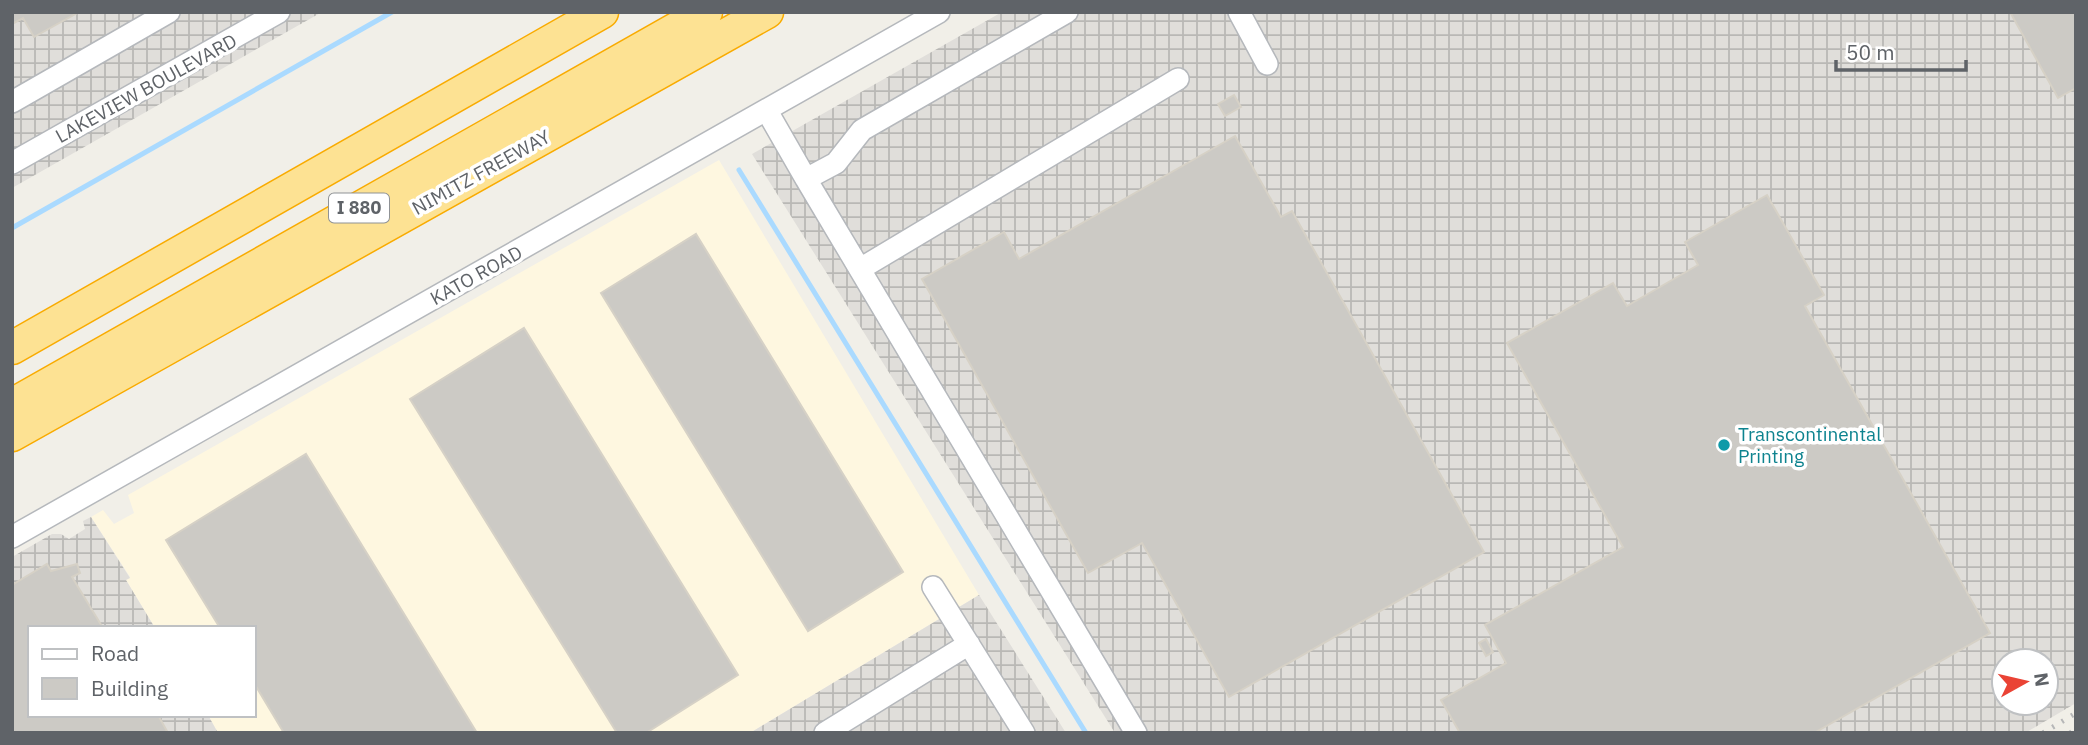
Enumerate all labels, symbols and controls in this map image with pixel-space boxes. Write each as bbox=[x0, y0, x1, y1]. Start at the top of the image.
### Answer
street label: LAKEVIEW BOULEVARD bbox=[51, 28, 241, 148]
scale bar bbox=[1836, 28, 1966, 72]
text: 50 m bbox=[1846, 38, 1895, 66]
street label: NIMITZ FREEWAY bbox=[408, 124, 555, 220]
road number: I 880 bbox=[329, 194, 389, 223]
street label: KATO ROAD bbox=[426, 240, 526, 310]
place label: Transcontinental Printing bbox=[1738, 422, 1881, 468]
marker: Transcontinental Printing bbox=[1716, 437, 1732, 453]
legend bbox=[28, 626, 256, 717]
text: Road bbox=[91, 639, 139, 667]
north arrow bbox=[1990, 647, 2060, 717]
text: N bbox=[2029, 671, 2055, 688]
text: Building bbox=[91, 674, 168, 702]

